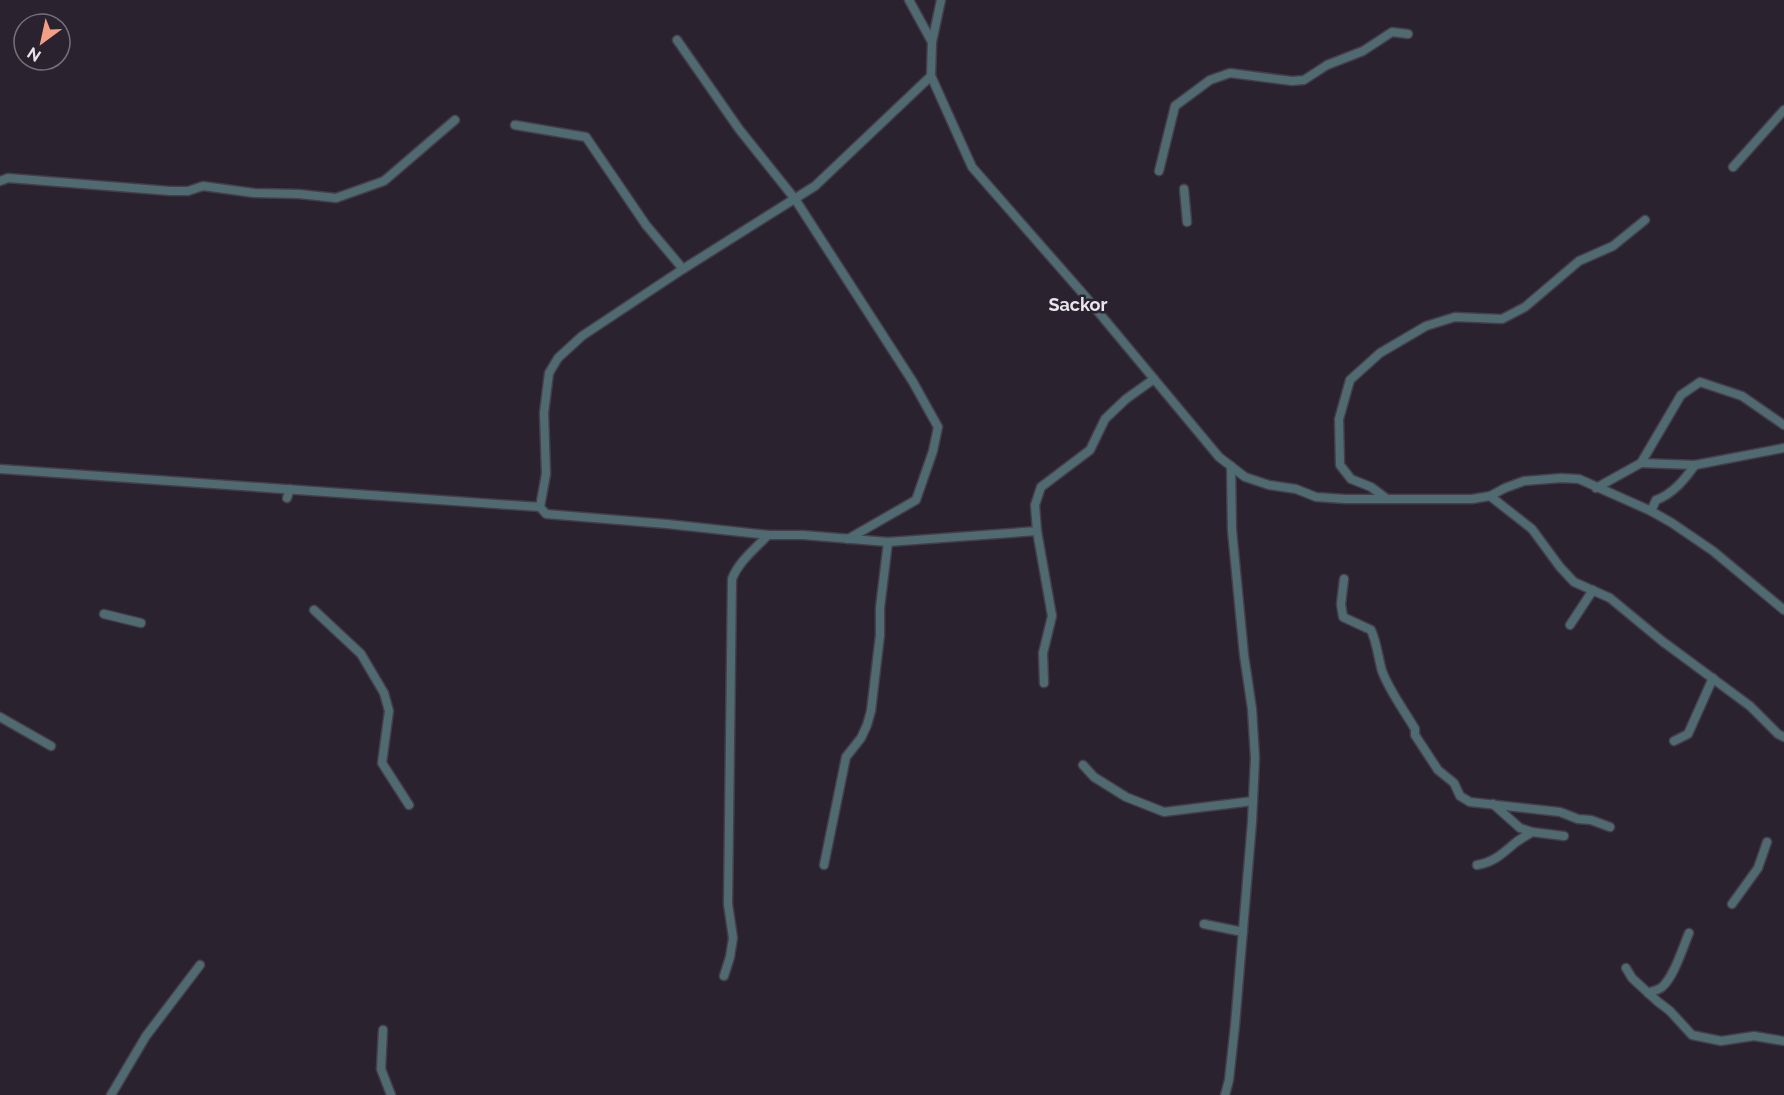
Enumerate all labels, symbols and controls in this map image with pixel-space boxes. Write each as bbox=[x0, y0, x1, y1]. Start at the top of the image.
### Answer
north arrow bbox=[12, 12, 72, 72]
text: N bbox=[24, 43, 44, 65]
district label: Sackor bbox=[1049, 294, 1107, 315]

